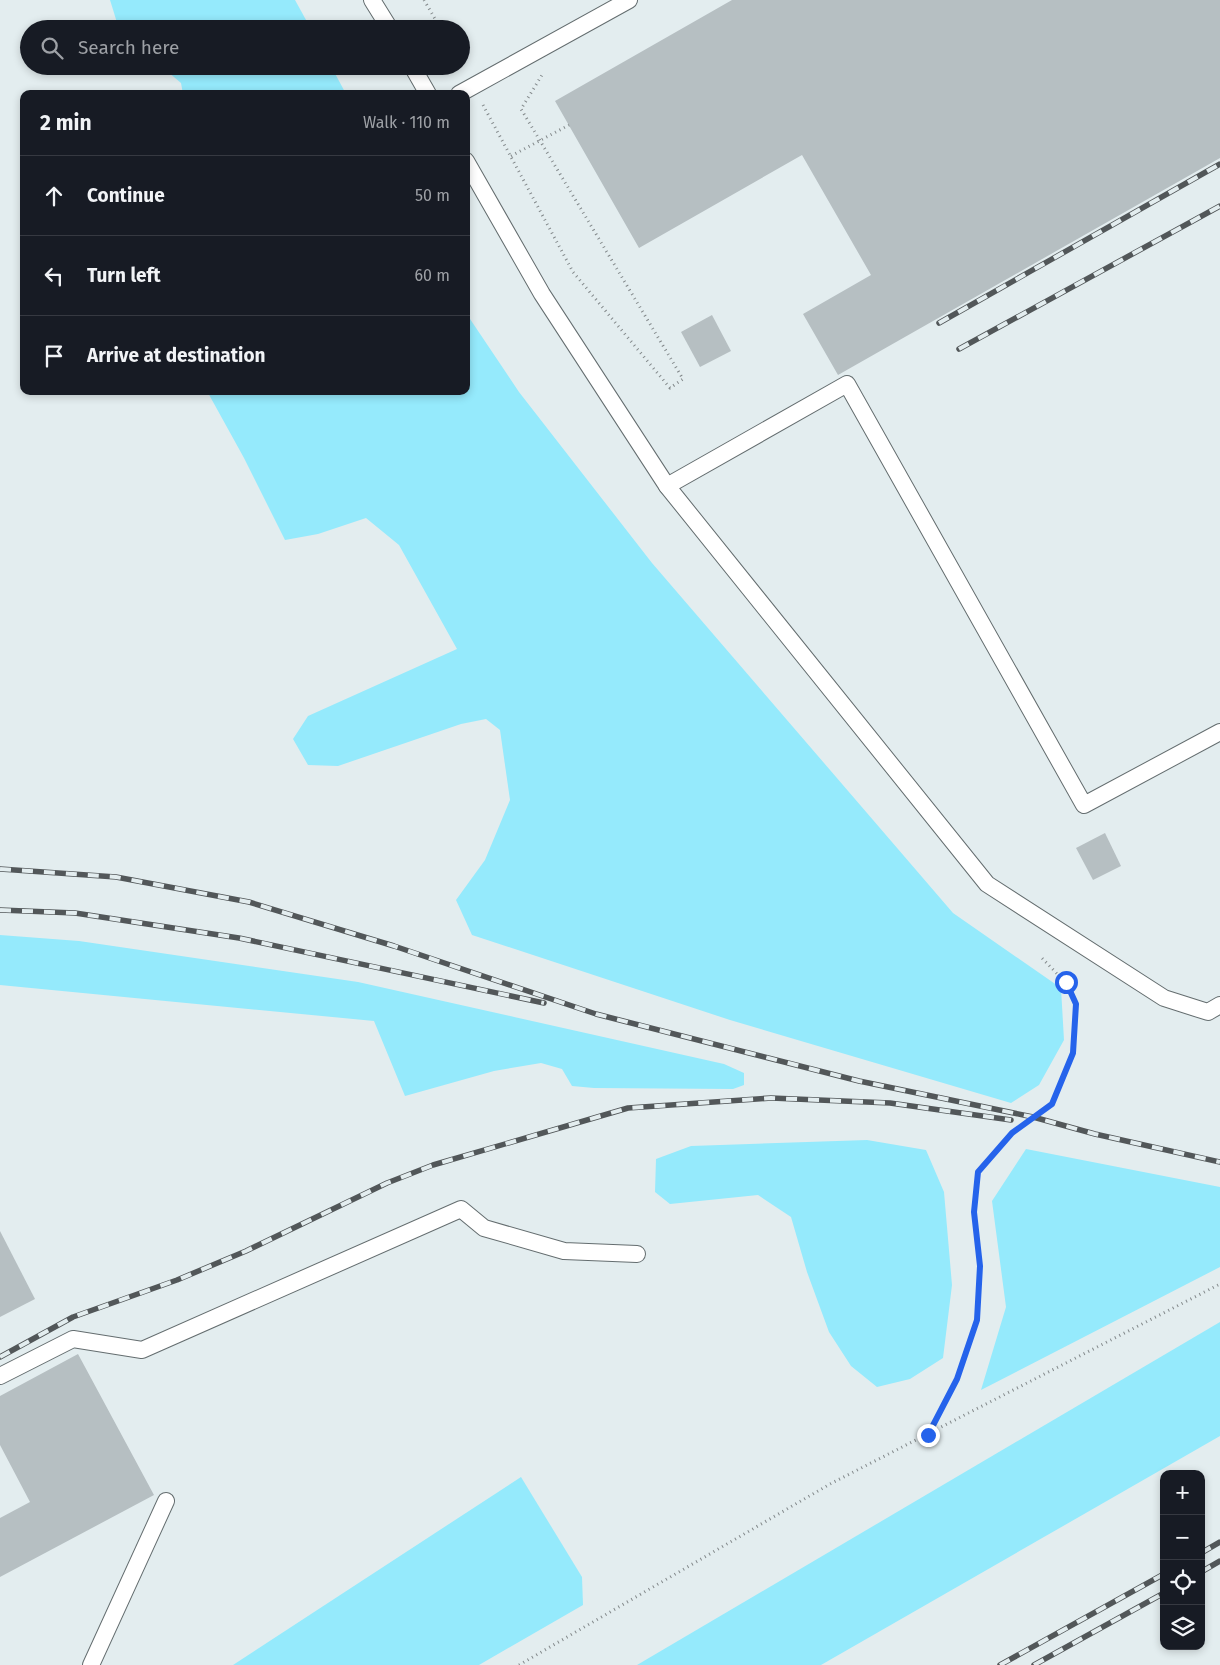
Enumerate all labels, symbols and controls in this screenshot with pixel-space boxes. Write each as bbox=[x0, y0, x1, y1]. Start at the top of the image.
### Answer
search box bbox=[20, 20, 470, 75]
icon: search bbox=[38, 34, 66, 62]
text: Search here bbox=[78, 36, 179, 59]
text: 2 min bbox=[40, 110, 92, 136]
text: Walk · 110 m bbox=[363, 113, 450, 132]
icon: ahead bbox=[40, 182, 68, 210]
text: Continue bbox=[87, 184, 165, 207]
text: 50 m bbox=[415, 186, 450, 205]
icon: left bbox=[40, 262, 68, 290]
text: Turn left bbox=[87, 264, 161, 287]
text: 60 m bbox=[415, 266, 450, 285]
icon: arrive bbox=[40, 342, 68, 370]
text: Arrive at destination bbox=[87, 344, 266, 367]
route start bbox=[1055, 971, 1078, 994]
route end bbox=[917, 1424, 940, 1447]
map controls bbox=[1160, 1470, 1205, 1650]
button: + bbox=[1160, 1470, 1205, 1515]
button: − bbox=[1160, 1515, 1205, 1560]
button: locate bbox=[1160, 1560, 1205, 1605]
button: layers bbox=[1160, 1605, 1205, 1650]

